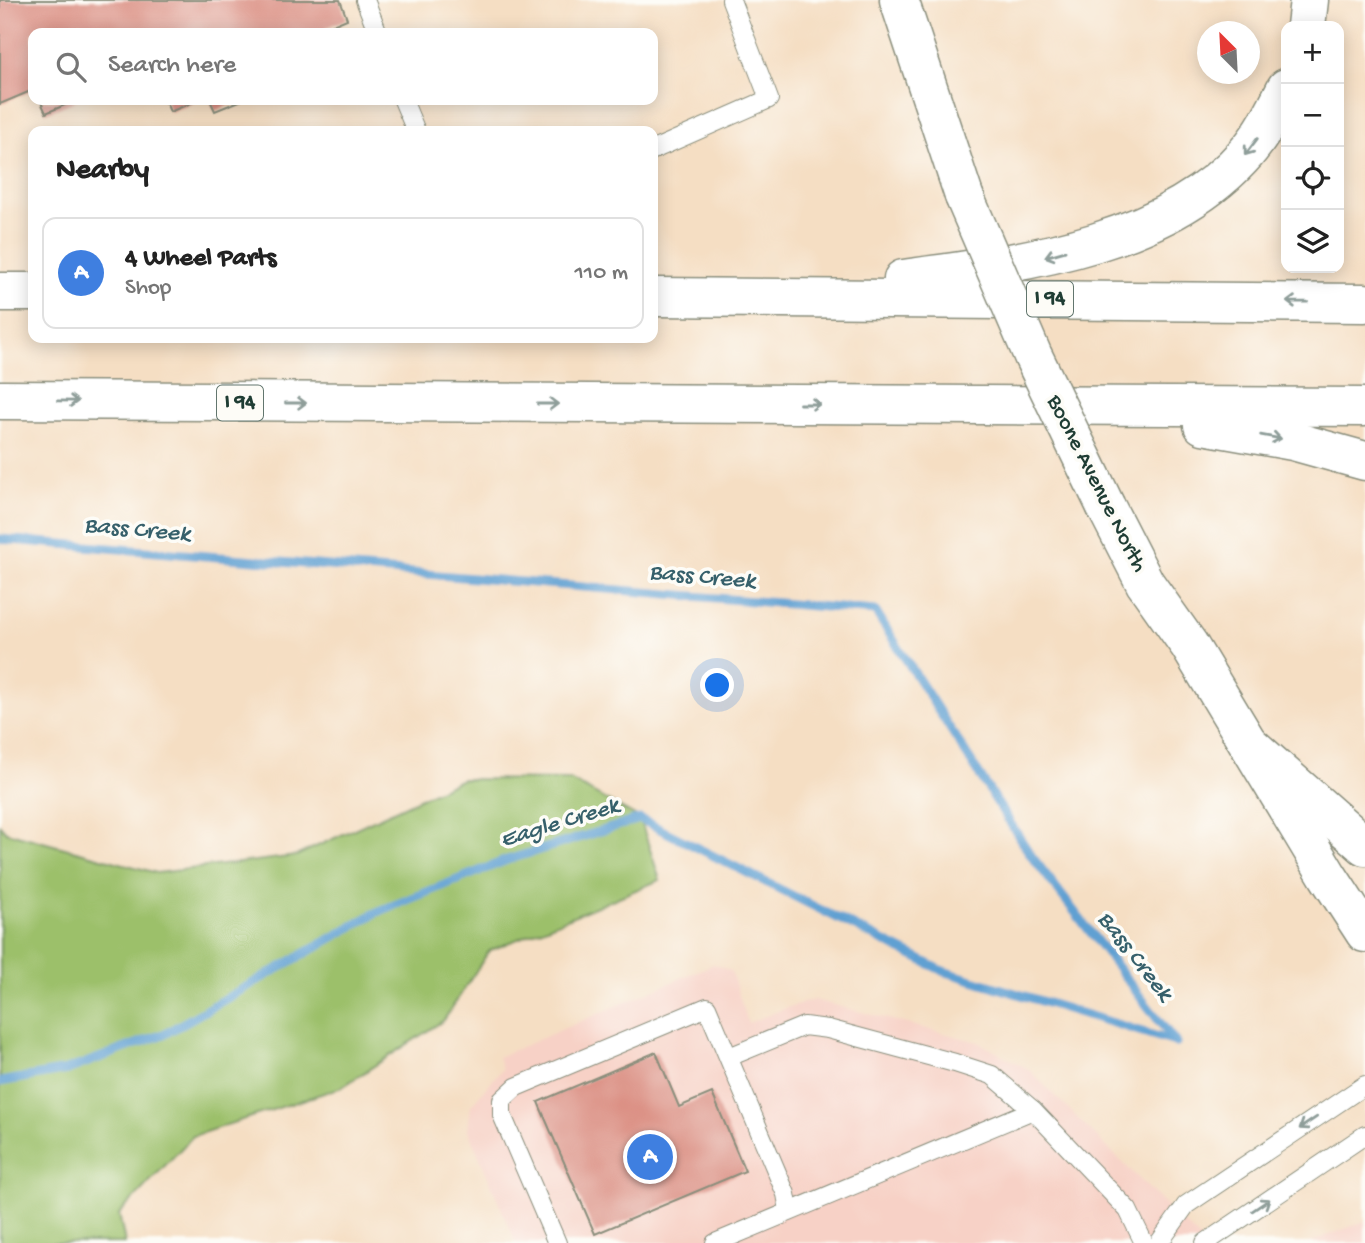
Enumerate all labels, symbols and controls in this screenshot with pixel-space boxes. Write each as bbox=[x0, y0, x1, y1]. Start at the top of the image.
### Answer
north arrow bbox=[1197, 21, 1260, 84]
map controls bbox=[1281, 21, 1344, 273]
button: + bbox=[1281, 21, 1344, 84]
search box bbox=[28, 28, 658, 105]
icon: search bbox=[52, 48, 90, 86]
text: Search here bbox=[108, 51, 236, 82]
button: − bbox=[1281, 84, 1344, 147]
one-way arrow bbox=[1243, 137, 1258, 155]
button: locate bbox=[1281, 147, 1344, 210]
text: Nearby bbox=[56, 154, 149, 189]
button: layers bbox=[1281, 210, 1344, 273]
text: 4 Wheel Parts bbox=[125, 244, 276, 275]
one-way arrow bbox=[1044, 248, 1066, 261]
text: A bbox=[74, 260, 88, 287]
text: 110 m bbox=[575, 260, 628, 287]
text: Shop bbox=[125, 275, 171, 302]
road number: I 94 bbox=[1027, 282, 1073, 316]
one-way arrow bbox=[1286, 295, 1309, 309]
road number: I 94 bbox=[217, 386, 263, 420]
street label: Boone Avenue North bbox=[1039, 390, 1152, 577]
one-way arrow bbox=[56, 394, 79, 408]
one-way arrow bbox=[284, 396, 307, 410]
one-way arrow bbox=[537, 397, 560, 411]
one-way arrow bbox=[798, 397, 821, 411]
one-way arrow bbox=[1259, 431, 1282, 444]
water label: Bass Creek bbox=[83, 512, 193, 550]
water label: Bass Creek bbox=[648, 559, 758, 597]
your location bbox=[700, 668, 734, 702]
water label: Eagle Creek bbox=[497, 792, 625, 856]
water label: Bass Creek bbox=[1090, 906, 1179, 1009]
one-way arrow bbox=[1299, 1116, 1318, 1130]
pin: A bbox=[627, 1131, 673, 1183]
one-way arrow bbox=[1251, 1198, 1270, 1212]

